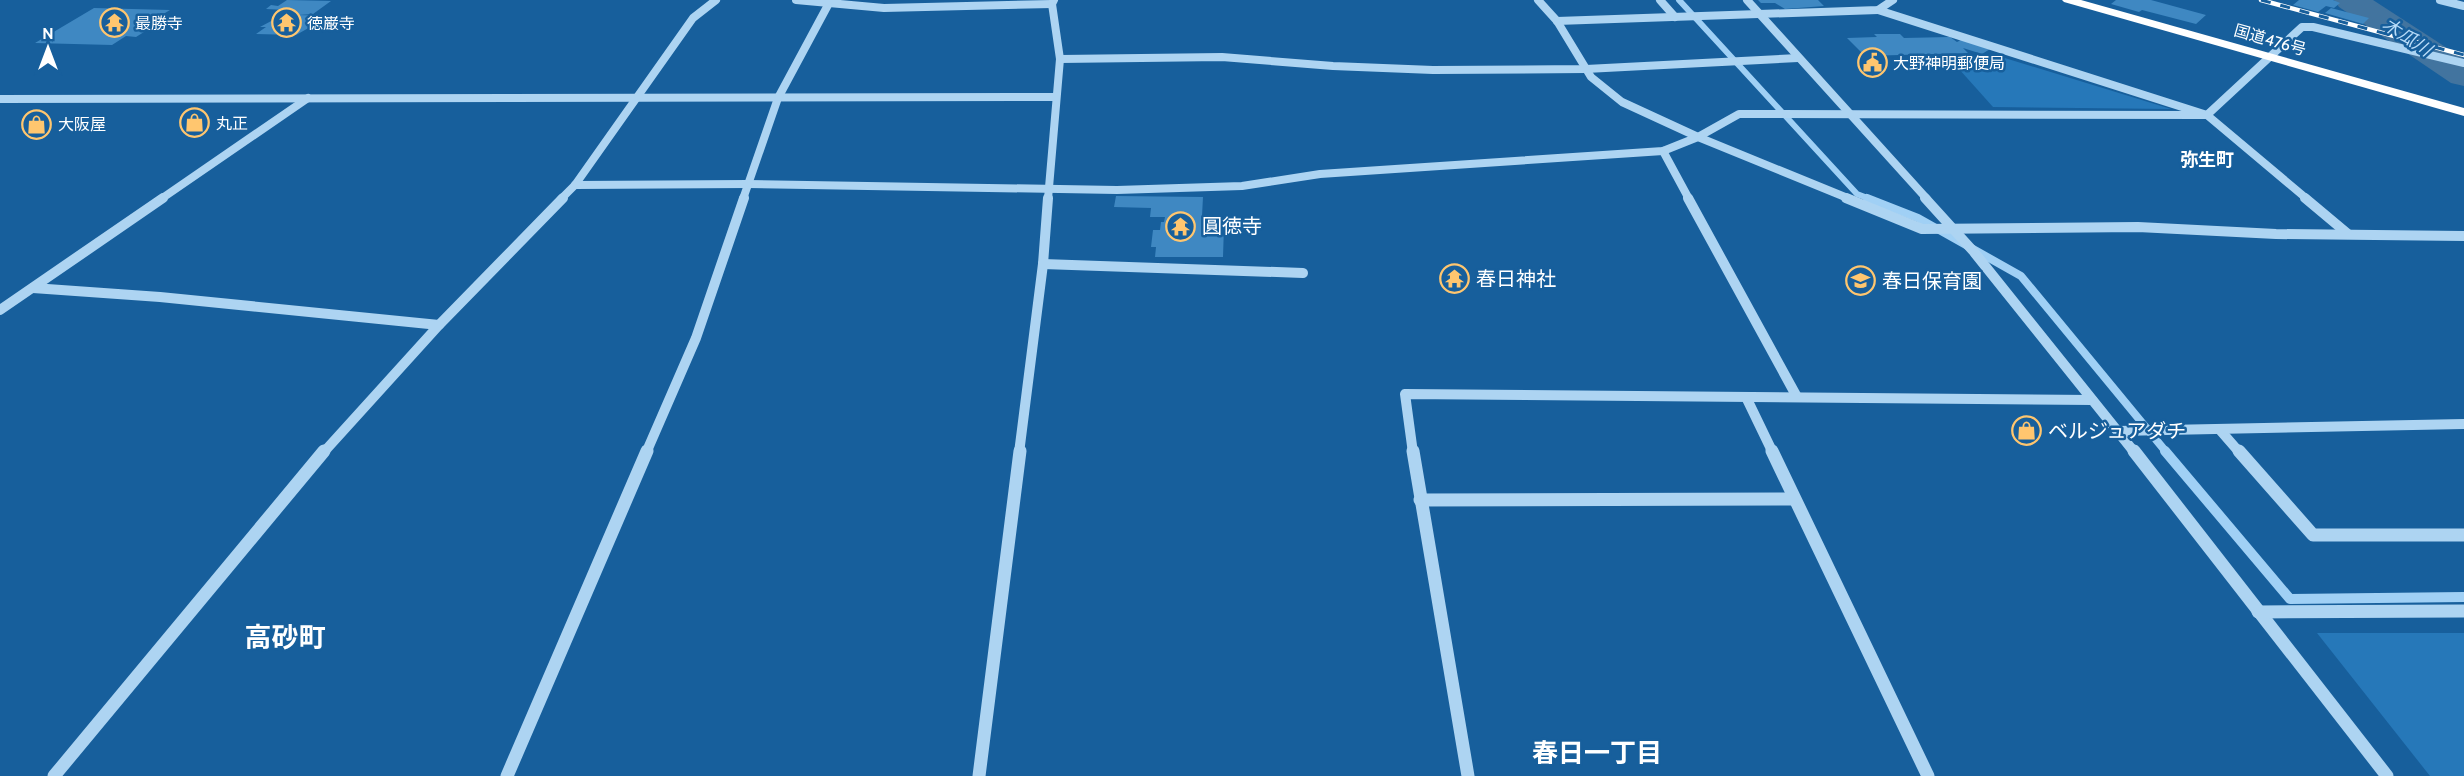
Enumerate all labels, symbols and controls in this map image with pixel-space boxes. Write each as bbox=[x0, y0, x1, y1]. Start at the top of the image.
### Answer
temple icon: 最勝寺 bbox=[98, 7, 130, 39]
temple icon: 徳巌寺 bbox=[270, 7, 302, 39]
water label: 木瓜川 bbox=[2378, 13, 2437, 62]
place label: 最勝寺 bbox=[135, 14, 183, 33]
place label: 徳巌寺 bbox=[307, 14, 355, 33]
north arrow bbox=[18, 18, 78, 78]
street label: 国道476号 bbox=[2232, 21, 2308, 59]
text: N bbox=[42, 24, 54, 43]
public building icon: 大野神明郵便局 bbox=[1856, 47, 1888, 79]
place label: 大野神明郵便局 bbox=[1893, 54, 2005, 73]
shop icon: 丸正 bbox=[179, 107, 211, 139]
shop icon: 大阪屋 bbox=[21, 108, 53, 140]
place label: 丸正 bbox=[216, 114, 248, 133]
place label: 大阪屋 bbox=[58, 115, 106, 134]
district label: 弥生町 bbox=[2180, 149, 2234, 171]
temple icon: 圓徳寺 bbox=[1165, 210, 1197, 242]
place label: 圓徳寺 bbox=[1202, 214, 1262, 238]
temple icon: 春日神社 bbox=[1439, 263, 1471, 295]
school or university icon: 春日保育園 bbox=[1845, 265, 1877, 297]
place label: 春日神社 bbox=[1476, 267, 1556, 291]
place label: 春日保育園 bbox=[1882, 269, 1982, 293]
shop icon: ベルジュアダチ bbox=[2011, 415, 2043, 447]
place label: ベルジュアダチ bbox=[2048, 419, 2186, 443]
district label: 高砂町 bbox=[245, 621, 326, 654]
district label: 春日一丁目 bbox=[1532, 737, 1662, 769]

